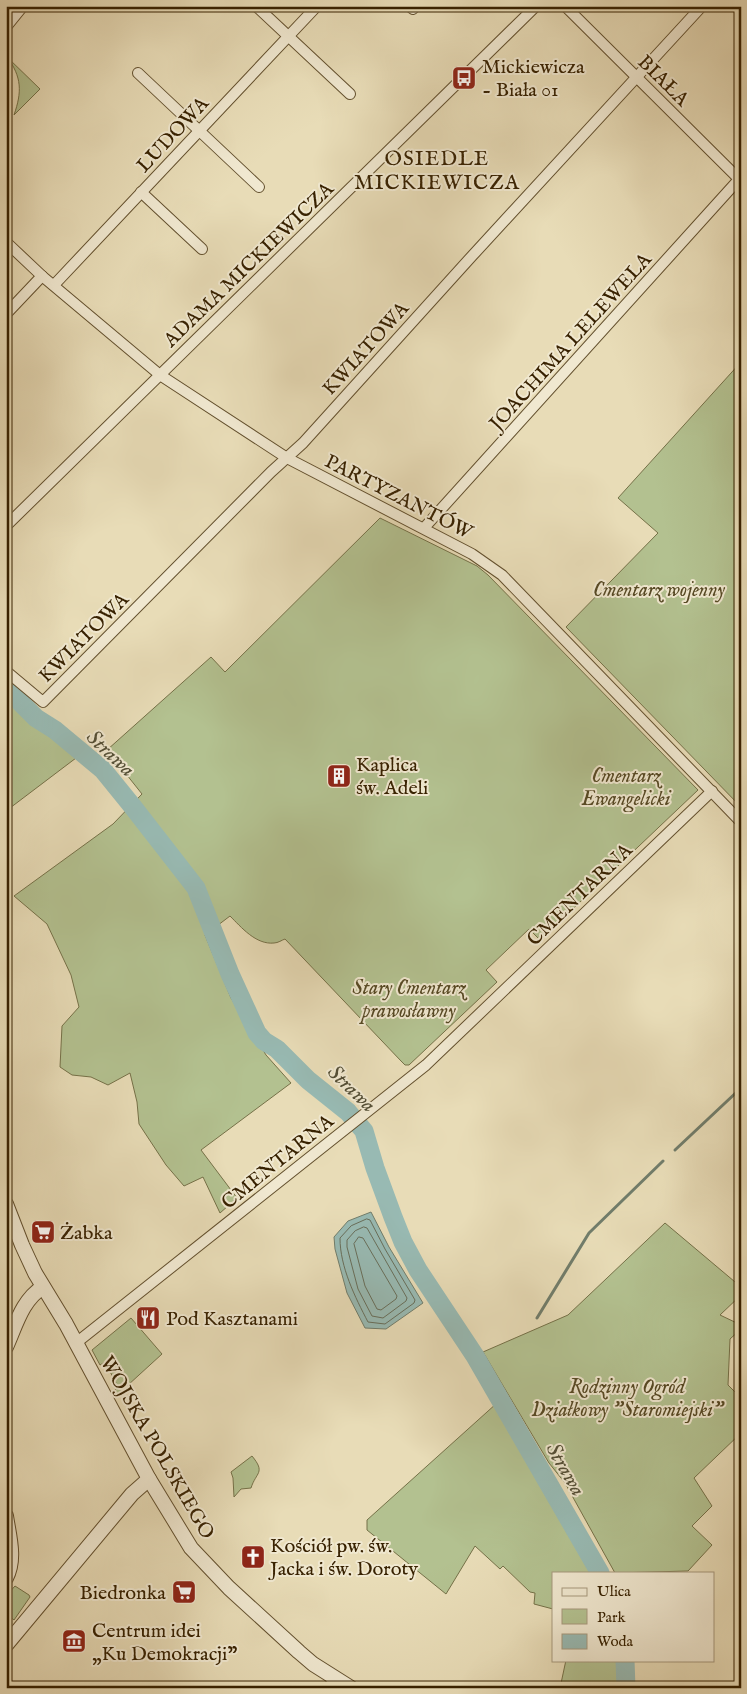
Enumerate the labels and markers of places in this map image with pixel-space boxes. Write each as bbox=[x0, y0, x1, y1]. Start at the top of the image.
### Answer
place label: Mickiewicza - Biała 01 bbox=[482, 55, 585, 103]
bus stop icon: Mickiewicza - Biała 01 bbox=[451, 65, 477, 91]
place label: Kaplica św. Adeli bbox=[356, 753, 428, 801]
building icon: Kaplica św. Adeli bbox=[326, 763, 352, 789]
supermarket icon: Żabka bbox=[30, 1219, 56, 1245]
place label: Żabka bbox=[60, 1221, 113, 1246]
restaurant icon: Pod Kasztanami bbox=[135, 1305, 161, 1331]
place label: Pod Kasztanami bbox=[166, 1307, 298, 1332]
place label: Kościół pw. św. Jacka i św. Doroty bbox=[268, 1534, 418, 1582]
church icon: Kościół pw. św. Jacka i św. Doroty bbox=[240, 1544, 266, 1570]
supermarket icon: Biedronka bbox=[171, 1579, 197, 1605]
place label: Biedronka bbox=[80, 1581, 166, 1606]
place label: Centrum idei „Ku Demokracji” bbox=[92, 1619, 237, 1667]
museum icon: Centrum idei „Ku Demokracji” bbox=[61, 1628, 87, 1654]

